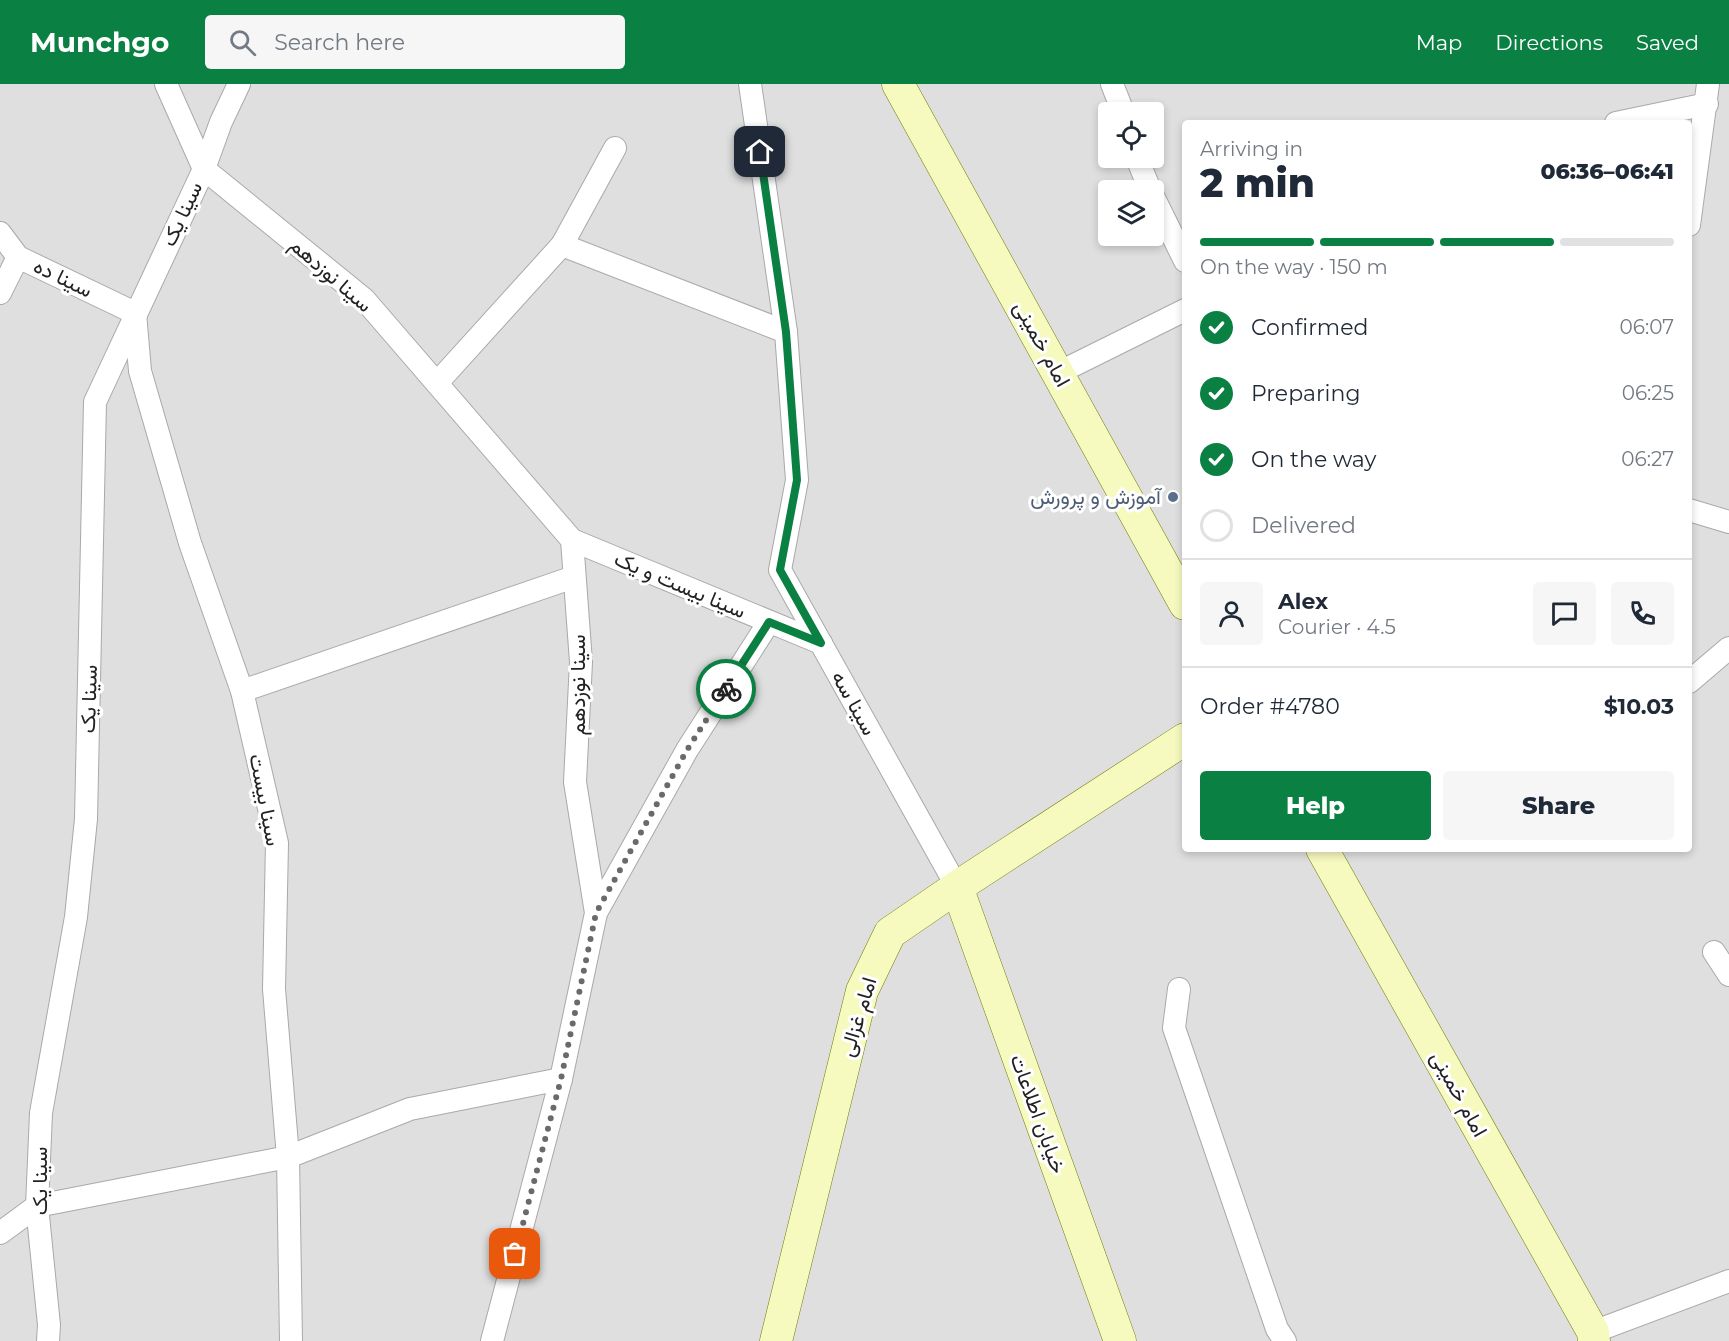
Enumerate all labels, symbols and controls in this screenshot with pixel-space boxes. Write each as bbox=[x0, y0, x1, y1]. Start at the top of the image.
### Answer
search box bbox=[205, 15, 625, 69]
text: Munchgo bbox=[30, 25, 169, 59]
icon: search bbox=[226, 26, 259, 59]
text: Search here bbox=[274, 29, 405, 56]
text: Map bbox=[1416, 30, 1462, 55]
text: Directions bbox=[1495, 30, 1603, 55]
text: Saved bbox=[1636, 30, 1699, 55]
map controls bbox=[1098, 102, 1164, 246]
button: locate bbox=[1098, 102, 1164, 168]
pin bbox=[734, 126, 785, 177]
icon: home bbox=[743, 135, 776, 168]
text: Arriving in bbox=[1200, 137, 1303, 161]
text: 06:36–06:41 bbox=[1540, 158, 1674, 185]
text: 2 min bbox=[1200, 159, 1315, 207]
street label: سینا یک bbox=[156, 177, 207, 250]
button: layers bbox=[1098, 180, 1164, 246]
street label: سینا نوزدهم bbox=[284, 232, 378, 319]
street label: سینا ده bbox=[30, 253, 97, 302]
text: On the way · 150 m bbox=[1200, 255, 1388, 279]
street label: امام خمینی bbox=[1007, 297, 1076, 392]
icon: check bbox=[1200, 311, 1233, 344]
text: Confirmed bbox=[1251, 314, 1368, 341]
text: 06:07 bbox=[1619, 315, 1674, 339]
icon: check bbox=[1200, 377, 1233, 410]
text: Preparing bbox=[1251, 380, 1360, 407]
text: 06:25 bbox=[1622, 381, 1674, 405]
icon: check bbox=[1200, 443, 1233, 476]
text: On the way bbox=[1251, 446, 1376, 473]
text: 06:27 bbox=[1621, 447, 1674, 471]
place label: آموزش و پرورش bbox=[1030, 484, 1163, 511]
marker: آموزش و پرورش bbox=[1166, 490, 1180, 504]
text: Delivered bbox=[1251, 512, 1356, 539]
street label: سینا بیست و یک bbox=[610, 546, 750, 624]
button: person bbox=[1200, 582, 1263, 645]
button: chat bbox=[1533, 582, 1596, 645]
button: phone bbox=[1611, 582, 1674, 645]
text: Alex bbox=[1278, 588, 1328, 615]
text: Courier · 4.5 bbox=[1278, 615, 1396, 639]
street label: سینا نوزدهم bbox=[565, 634, 592, 736]
courier bbox=[696, 659, 756, 719]
street label: سینا یک bbox=[75, 664, 102, 734]
street label: سینا سه bbox=[827, 666, 882, 739]
icon: bike bbox=[710, 673, 743, 706]
text: Order #4780 bbox=[1200, 693, 1340, 720]
text: $10.03 bbox=[1604, 693, 1674, 720]
street label: سینا بیست bbox=[244, 752, 287, 848]
button: Help bbox=[1200, 771, 1431, 840]
button: Share bbox=[1443, 771, 1674, 840]
street label: امام غزالی bbox=[834, 974, 883, 1060]
street label: امام خمینی bbox=[1424, 1047, 1493, 1142]
street label: خیابان اطلاعات bbox=[1005, 1051, 1072, 1177]
street label: سینا یک bbox=[27, 1147, 52, 1215]
pin bbox=[489, 1228, 540, 1279]
icon: bag bbox=[498, 1237, 531, 1270]

